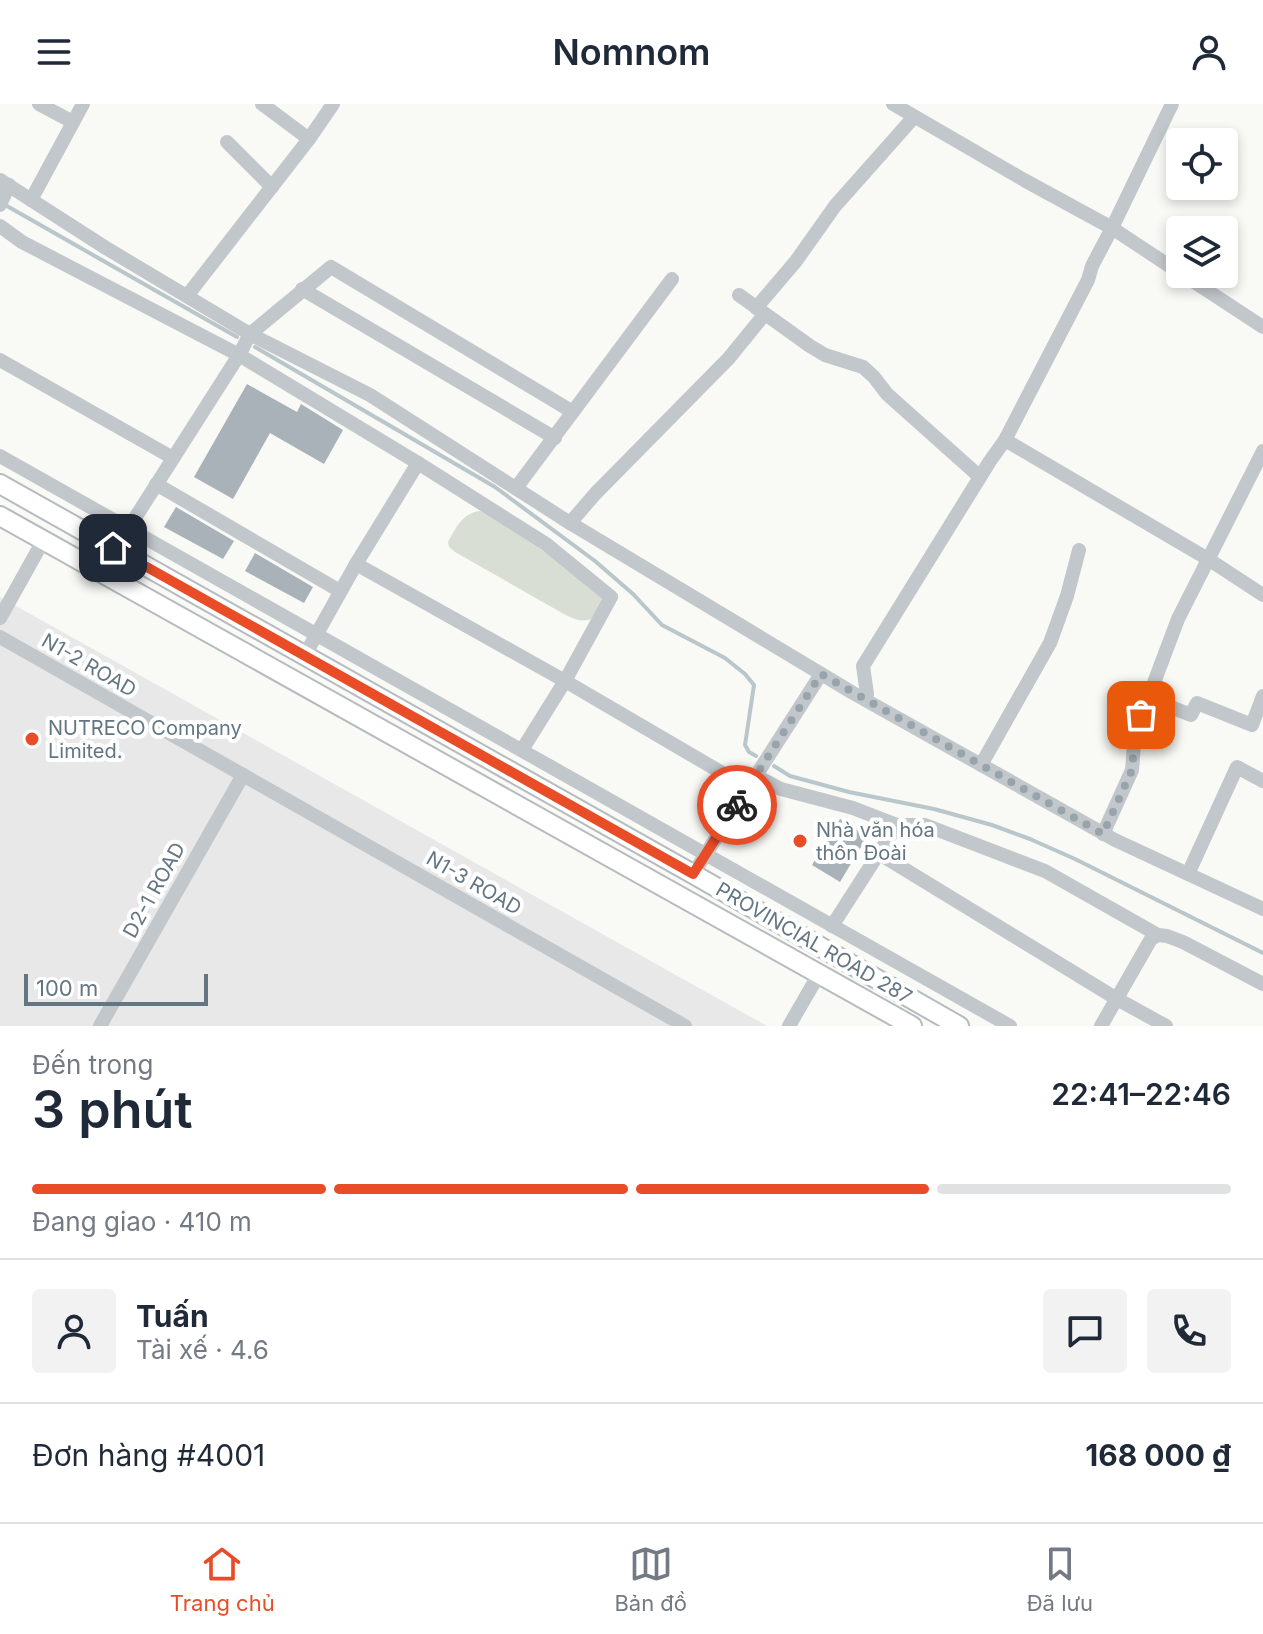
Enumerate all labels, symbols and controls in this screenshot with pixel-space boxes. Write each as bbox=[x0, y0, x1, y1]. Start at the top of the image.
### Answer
icon: menu bbox=[32, 30, 76, 74]
text: Nomnom bbox=[552, 30, 711, 74]
icon: person bbox=[1187, 30, 1231, 74]
map controls bbox=[1166, 128, 1238, 288]
button: locate bbox=[1166, 128, 1238, 200]
button: layers bbox=[1166, 216, 1238, 288]
pin bbox=[79, 514, 147, 582]
icon: home bbox=[91, 526, 135, 570]
street label: N1-2 ROAD bbox=[37, 628, 141, 702]
pin bbox=[1107, 681, 1175, 749]
icon: bag bbox=[1119, 693, 1163, 737]
place label: NUTRECO Company Limited. bbox=[48, 716, 242, 763]
marker: NUTRECO Company Limited. bbox=[23, 730, 41, 748]
courier bbox=[697, 765, 777, 845]
icon: bike bbox=[715, 783, 759, 827]
place label: Nhà văn hóa thôn Đoài bbox=[816, 818, 935, 865]
marker: Nhà văn hóa thôn Đoài bbox=[791, 832, 809, 850]
street label: D2-1 ROAD bbox=[118, 838, 190, 942]
street label: N1-3 ROAD bbox=[422, 846, 526, 920]
street label: PROVINCIAL ROAD 287 bbox=[712, 877, 916, 1009]
scale bar bbox=[24, 970, 208, 1006]
text: 100 m bbox=[36, 975, 98, 1001]
text: Đến trong bbox=[32, 1049, 153, 1080]
text: 22:41–22:46 bbox=[1051, 1076, 1231, 1112]
text: 3 phút bbox=[32, 1078, 193, 1141]
text: Đang giao · 410 m bbox=[32, 1206, 252, 1237]
button: person bbox=[32, 1289, 116, 1373]
button: chat bbox=[1043, 1289, 1127, 1373]
button: phone bbox=[1147, 1289, 1231, 1373]
text: Tuấn bbox=[136, 1298, 209, 1334]
text: Tài xế · 4.6 bbox=[136, 1334, 269, 1365]
text: Đơn hàng #4001 bbox=[32, 1437, 265, 1473]
text: 168 000 ₫ bbox=[1085, 1437, 1231, 1473]
tab: Trang chủ bbox=[170, 1542, 275, 1616]
tab: Bản đồ bbox=[614, 1542, 687, 1616]
tab: Đã lưu bbox=[1027, 1542, 1093, 1616]

